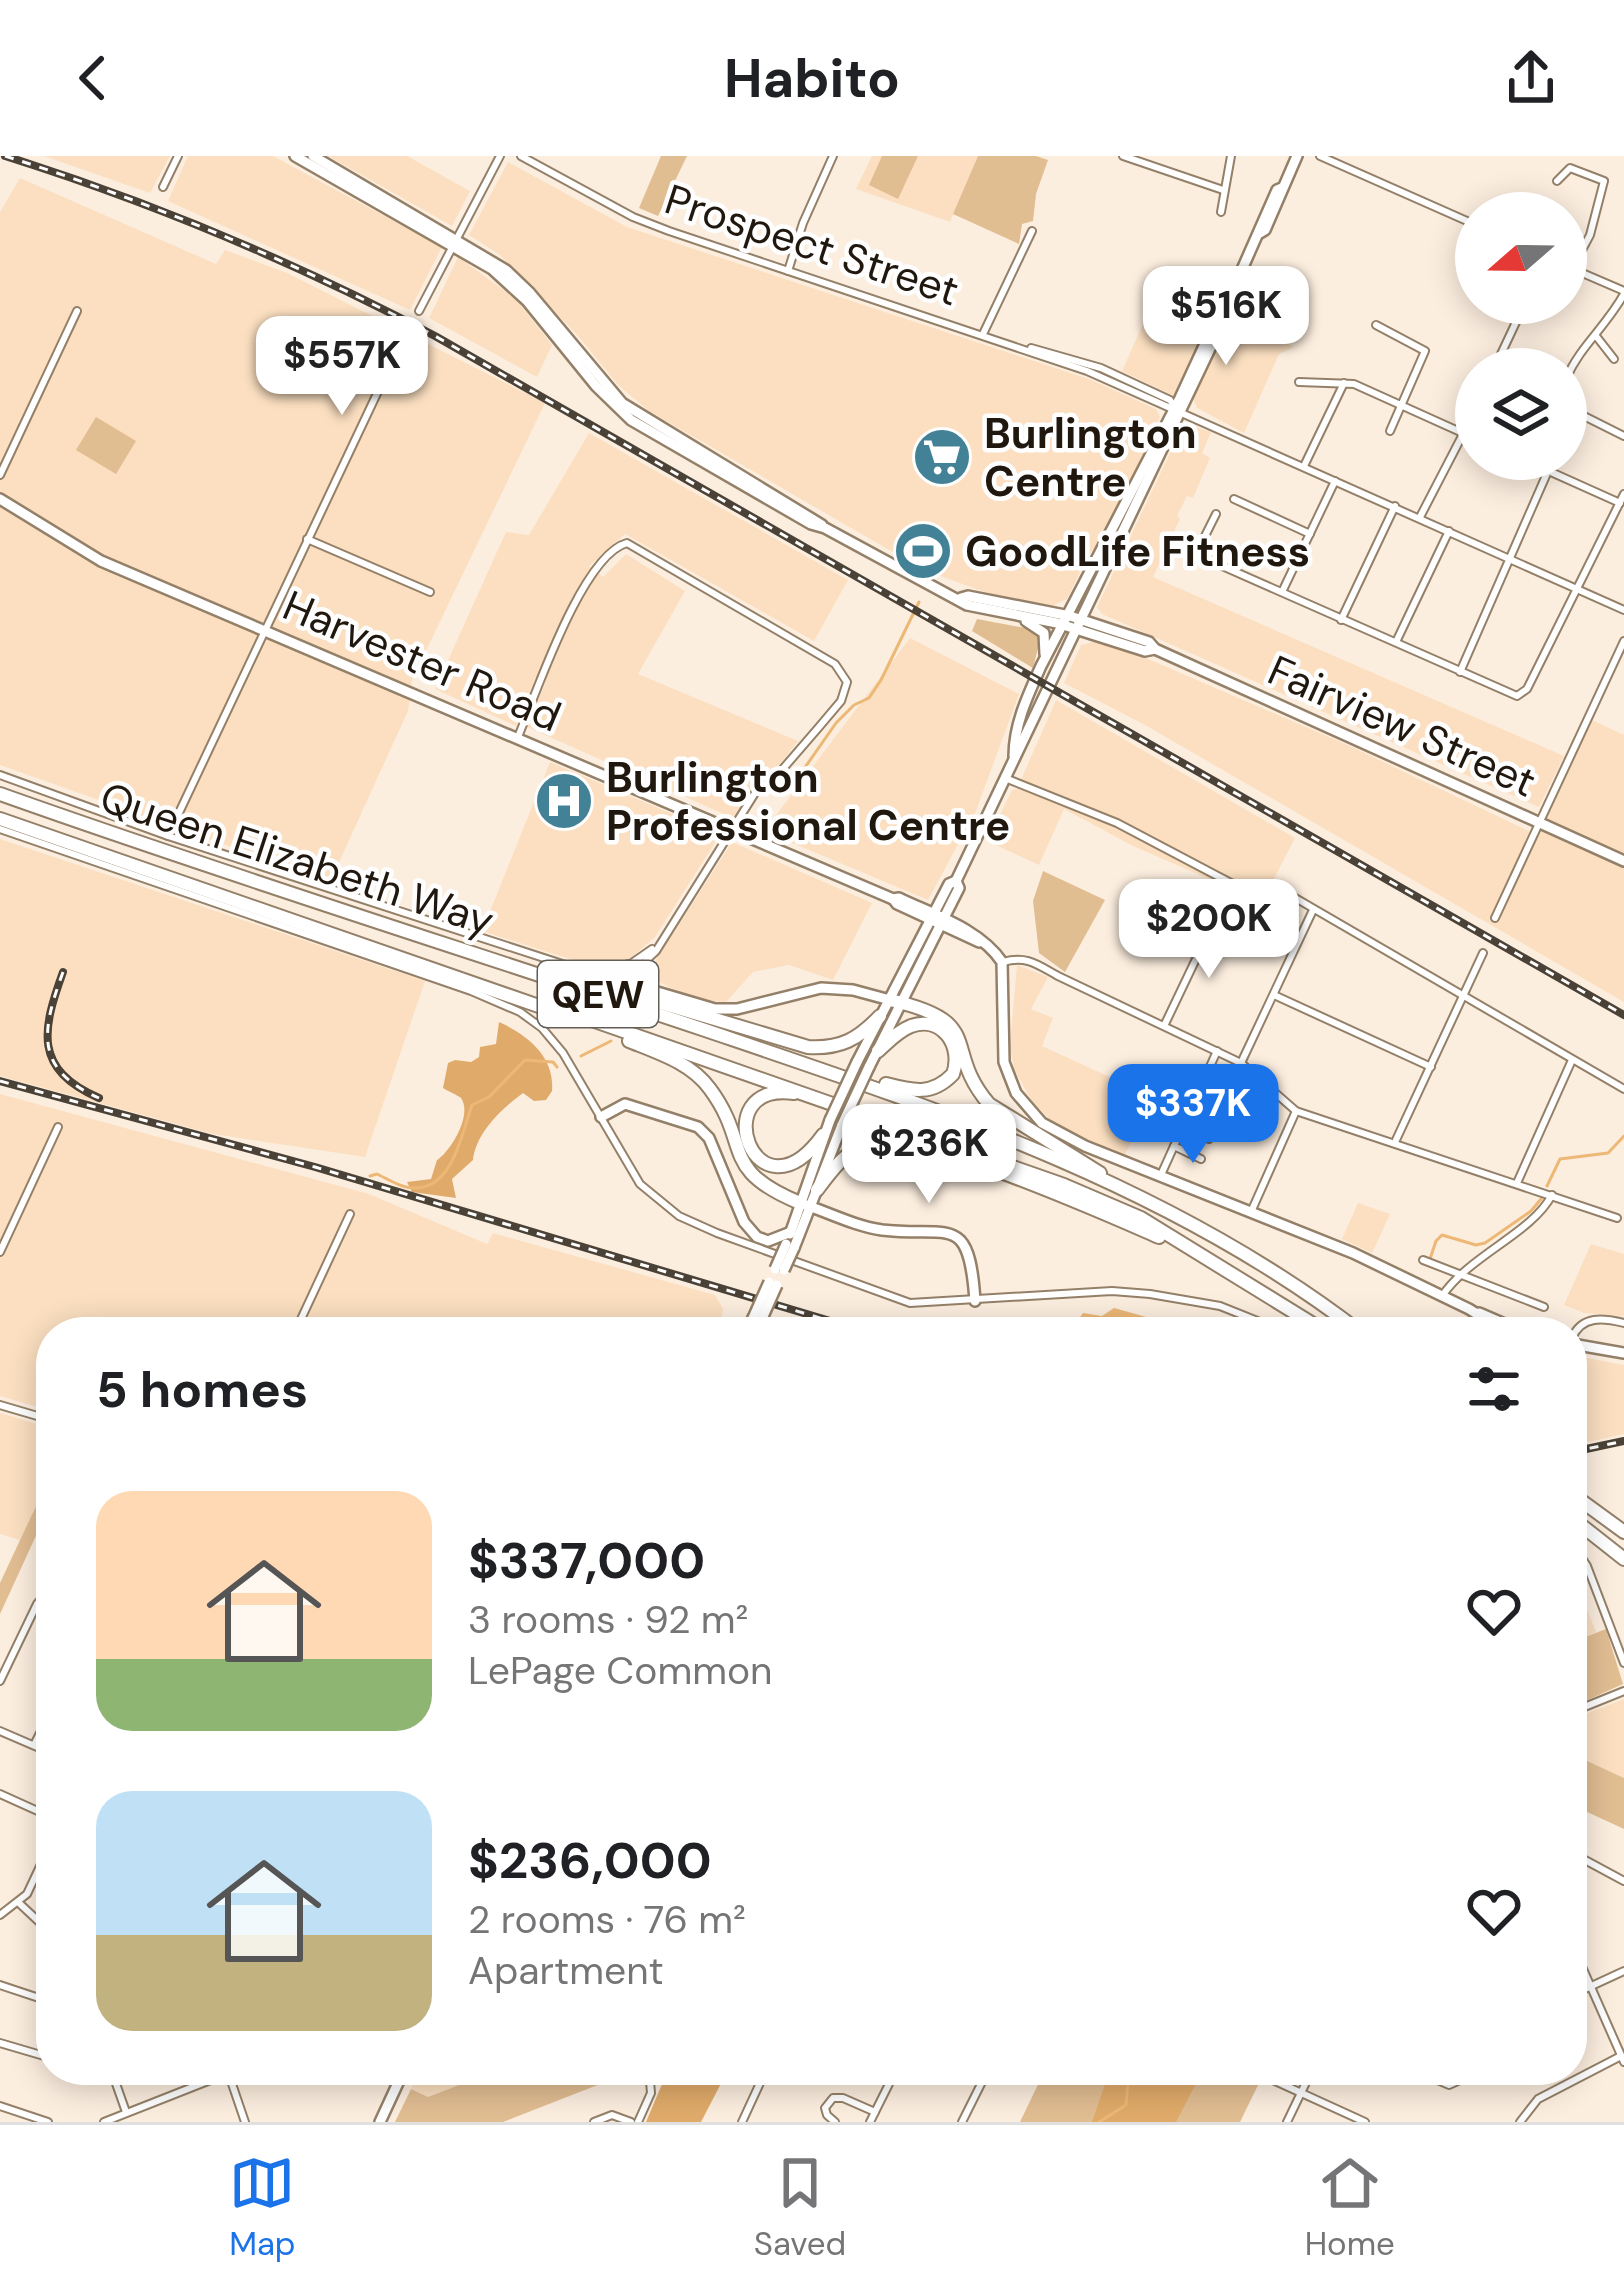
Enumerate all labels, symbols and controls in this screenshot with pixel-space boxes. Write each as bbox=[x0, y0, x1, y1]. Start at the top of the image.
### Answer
text: Habito bbox=[724, 43, 900, 114]
icon: back bbox=[60, 45, 126, 111]
icon: share bbox=[1498, 45, 1564, 111]
street label: Prospect Street bbox=[658, 172, 966, 318]
north arrow bbox=[1455, 192, 1587, 324]
map controls bbox=[1455, 192, 1587, 480]
pin: $516K bbox=[1142, 266, 1310, 368]
text: $516K bbox=[1170, 279, 1282, 330]
pin: $557K bbox=[258, 316, 426, 418]
text: $557K bbox=[283, 329, 401, 380]
button: layers bbox=[1455, 348, 1587, 480]
place label: Burlington Centre bbox=[984, 406, 1197, 509]
supermarket icon: Burlington Centre bbox=[911, 426, 973, 488]
sports icon: GoodLife Fitness bbox=[892, 520, 954, 582]
place label: GoodLife Fitness bbox=[965, 524, 1310, 579]
street label: Harvester Road bbox=[275, 578, 569, 744]
street label: Fairview Street bbox=[1260, 643, 1544, 809]
place label: Burlington Professional Centre bbox=[606, 750, 1010, 853]
street label: Queen Elizabeth Way bbox=[93, 769, 501, 949]
hospital icon: Burlington Professional Centre bbox=[533, 770, 595, 832]
pin: $200K bbox=[1125, 879, 1293, 981]
text: $200K bbox=[1146, 892, 1272, 943]
road number: QEW bbox=[538, 961, 658, 1027]
pin: $337K bbox=[1109, 1064, 1277, 1166]
text: $337K bbox=[1135, 1077, 1251, 1128]
pin: $236K bbox=[845, 1104, 1013, 1206]
text: $236K bbox=[869, 1117, 989, 1168]
text: 5 homes bbox=[96, 1356, 308, 1423]
icon: filters bbox=[1461, 1356, 1527, 1422]
text: $337,000 bbox=[468, 1527, 705, 1594]
icon: home bbox=[192, 1539, 336, 1683]
icon: heart bbox=[1461, 1578, 1527, 1644]
text: 3 rooms · 92 m² bbox=[468, 1594, 748, 1645]
text: LePage Common bbox=[468, 1645, 772, 1696]
text: $236,000 bbox=[468, 1827, 712, 1894]
icon: home bbox=[192, 1839, 336, 1983]
icon: heart bbox=[1461, 1878, 1527, 1944]
text: 2 rooms · 76 m² bbox=[468, 1894, 746, 1945]
text: Apartment bbox=[468, 1945, 664, 1996]
tab: Map bbox=[229, 2150, 296, 2265]
tab: Saved bbox=[754, 2150, 846, 2265]
tab: Home bbox=[1305, 2150, 1395, 2265]

